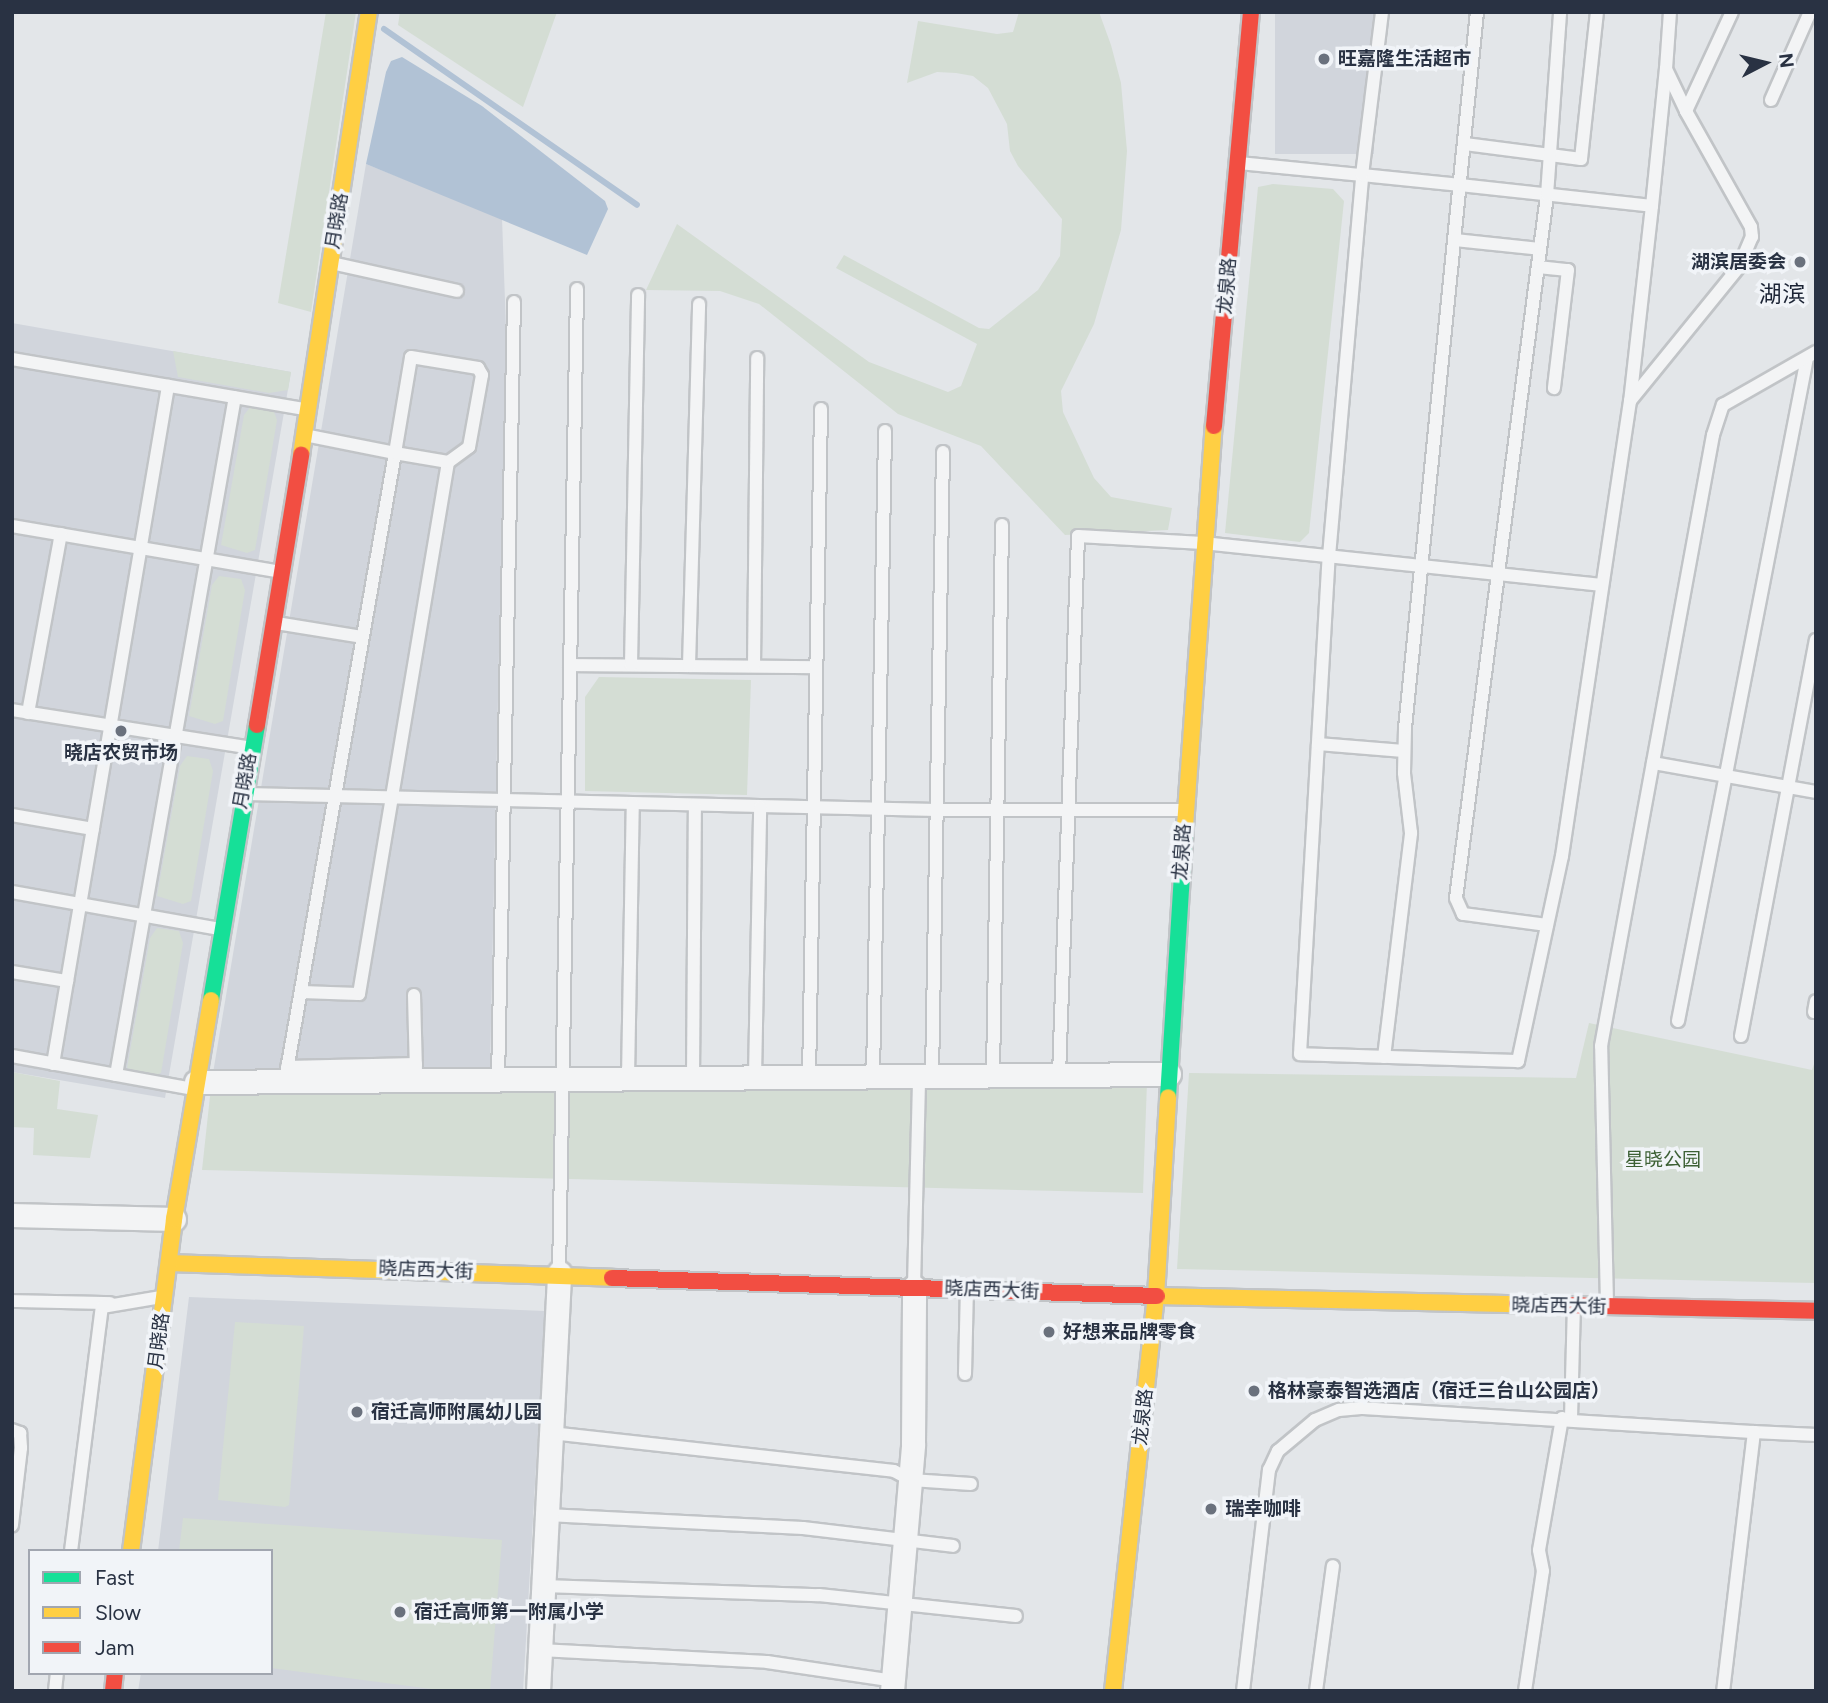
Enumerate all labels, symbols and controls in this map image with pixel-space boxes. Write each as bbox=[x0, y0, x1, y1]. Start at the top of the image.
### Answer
north arrow bbox=[1730, 28, 1800, 98]
place label: 旺嘉隆生活超市 bbox=[1338, 48, 1471, 70]
marker: 旺嘉隆生活超市 bbox=[1316, 51, 1332, 67]
text: N bbox=[1774, 52, 1799, 69]
street label: 月晓路 bbox=[321, 191, 353, 251]
place label: 湖滨居委会 bbox=[1691, 251, 1786, 273]
marker: 湖滨居委会 bbox=[1792, 254, 1808, 270]
street label: 龙泉路 bbox=[1213, 257, 1241, 315]
district label: 湖滨 bbox=[1759, 280, 1805, 308]
marker: 晓店农贸市场 bbox=[113, 723, 129, 739]
place label: 晓店农贸市场 bbox=[64, 742, 178, 764]
street label: 月晓路 bbox=[229, 751, 261, 811]
street label: 龙泉路 bbox=[1169, 823, 1195, 881]
park label: 星晓公园 bbox=[1625, 1149, 1701, 1171]
street label: 晓店西大街 bbox=[378, 1257, 474, 1283]
street label: 晓店西大街 bbox=[944, 1277, 1040, 1303]
street label: 晓店西大街 bbox=[1511, 1294, 1607, 1318]
street label: 月晓路 bbox=[144, 1311, 174, 1371]
place label: 好想来品牌零食 bbox=[1063, 1321, 1196, 1343]
marker: 好想来品牌零食 bbox=[1041, 1324, 1057, 1340]
place label: 格林豪泰智选酒店（宿迁三台山公园店） bbox=[1268, 1380, 1610, 1402]
marker: 格林豪泰智选酒店（宿迁三台山公园店） bbox=[1246, 1383, 1262, 1399]
street label: 龙泉路 bbox=[1129, 1387, 1157, 1447]
place label: 宿迁高师附属幼儿园 bbox=[371, 1401, 542, 1423]
marker: 宿迁高师附属幼儿园 bbox=[349, 1404, 365, 1420]
place label: 瑞幸咖啡 bbox=[1225, 1498, 1301, 1520]
marker: 瑞幸咖啡 bbox=[1203, 1501, 1219, 1517]
legend bbox=[28, 1549, 273, 1675]
text: Fast bbox=[95, 1565, 135, 1590]
text: Slow bbox=[95, 1600, 141, 1625]
place label: 宿迁高师第一附属小学 bbox=[414, 1601, 604, 1623]
marker: 宿迁高师第一附属小学 bbox=[392, 1604, 408, 1620]
text: Jam bbox=[95, 1635, 134, 1660]

